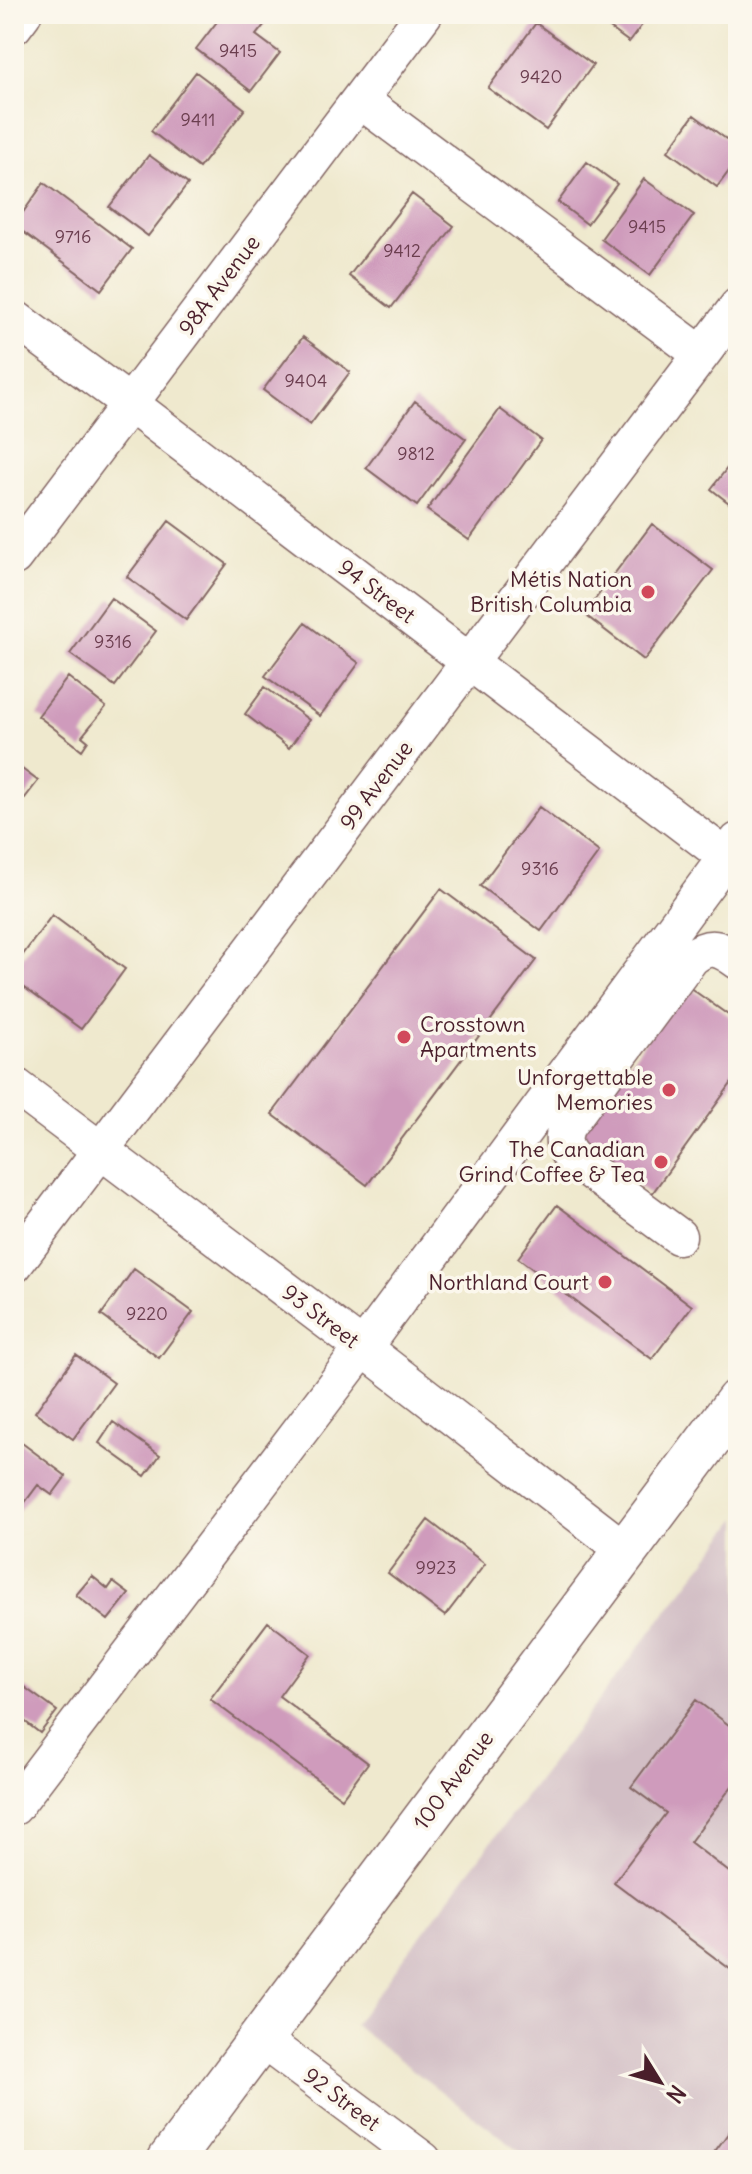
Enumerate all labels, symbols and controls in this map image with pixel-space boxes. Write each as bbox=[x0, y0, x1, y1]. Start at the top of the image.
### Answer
house number: 9415 bbox=[219, 39, 257, 62]
house number: 9420 bbox=[520, 65, 562, 88]
house number: 9411 bbox=[181, 108, 215, 131]
house number: 9415 bbox=[628, 215, 666, 238]
house number: 9716 bbox=[55, 225, 91, 248]
street label: 98A Avenue bbox=[172, 229, 266, 341]
house number: 9412 bbox=[383, 239, 421, 262]
house number: 9404 bbox=[284, 369, 328, 392]
house number: 9812 bbox=[397, 442, 435, 465]
street label: 94 Street bbox=[333, 553, 421, 629]
place label: Métis Nation British Columbia bbox=[470, 565, 632, 618]
marker: Métis Nation British Columbia bbox=[639, 583, 657, 601]
house number: 9316 bbox=[94, 630, 132, 653]
street label: 99 Avenue bbox=[333, 735, 419, 835]
house number: 9316 bbox=[521, 857, 559, 880]
place label: Crosstown Apartments bbox=[420, 1010, 537, 1063]
marker: Crosstown Apartments bbox=[395, 1028, 413, 1046]
place label: Unforgettable Memories bbox=[517, 1063, 653, 1116]
marker: Unforgettable Memories bbox=[660, 1081, 678, 1099]
place label: The Canadian Grind Coffee & Tea bbox=[459, 1135, 645, 1188]
marker: The Canadian Grind Coffee & Tea bbox=[652, 1153, 670, 1171]
place label: Northland Court bbox=[428, 1268, 589, 1296]
marker: Northland Court bbox=[596, 1273, 614, 1291]
street label: 93 Street bbox=[277, 1278, 365, 1354]
house number: 9220 bbox=[126, 1302, 168, 1325]
house number: 9923 bbox=[416, 1556, 456, 1579]
street label: 100 Avenue bbox=[407, 1725, 499, 1835]
north arrow bbox=[620, 2042, 700, 2122]
street label: 92 Street bbox=[298, 2061, 386, 2137]
text: N bbox=[660, 2080, 692, 2109]

